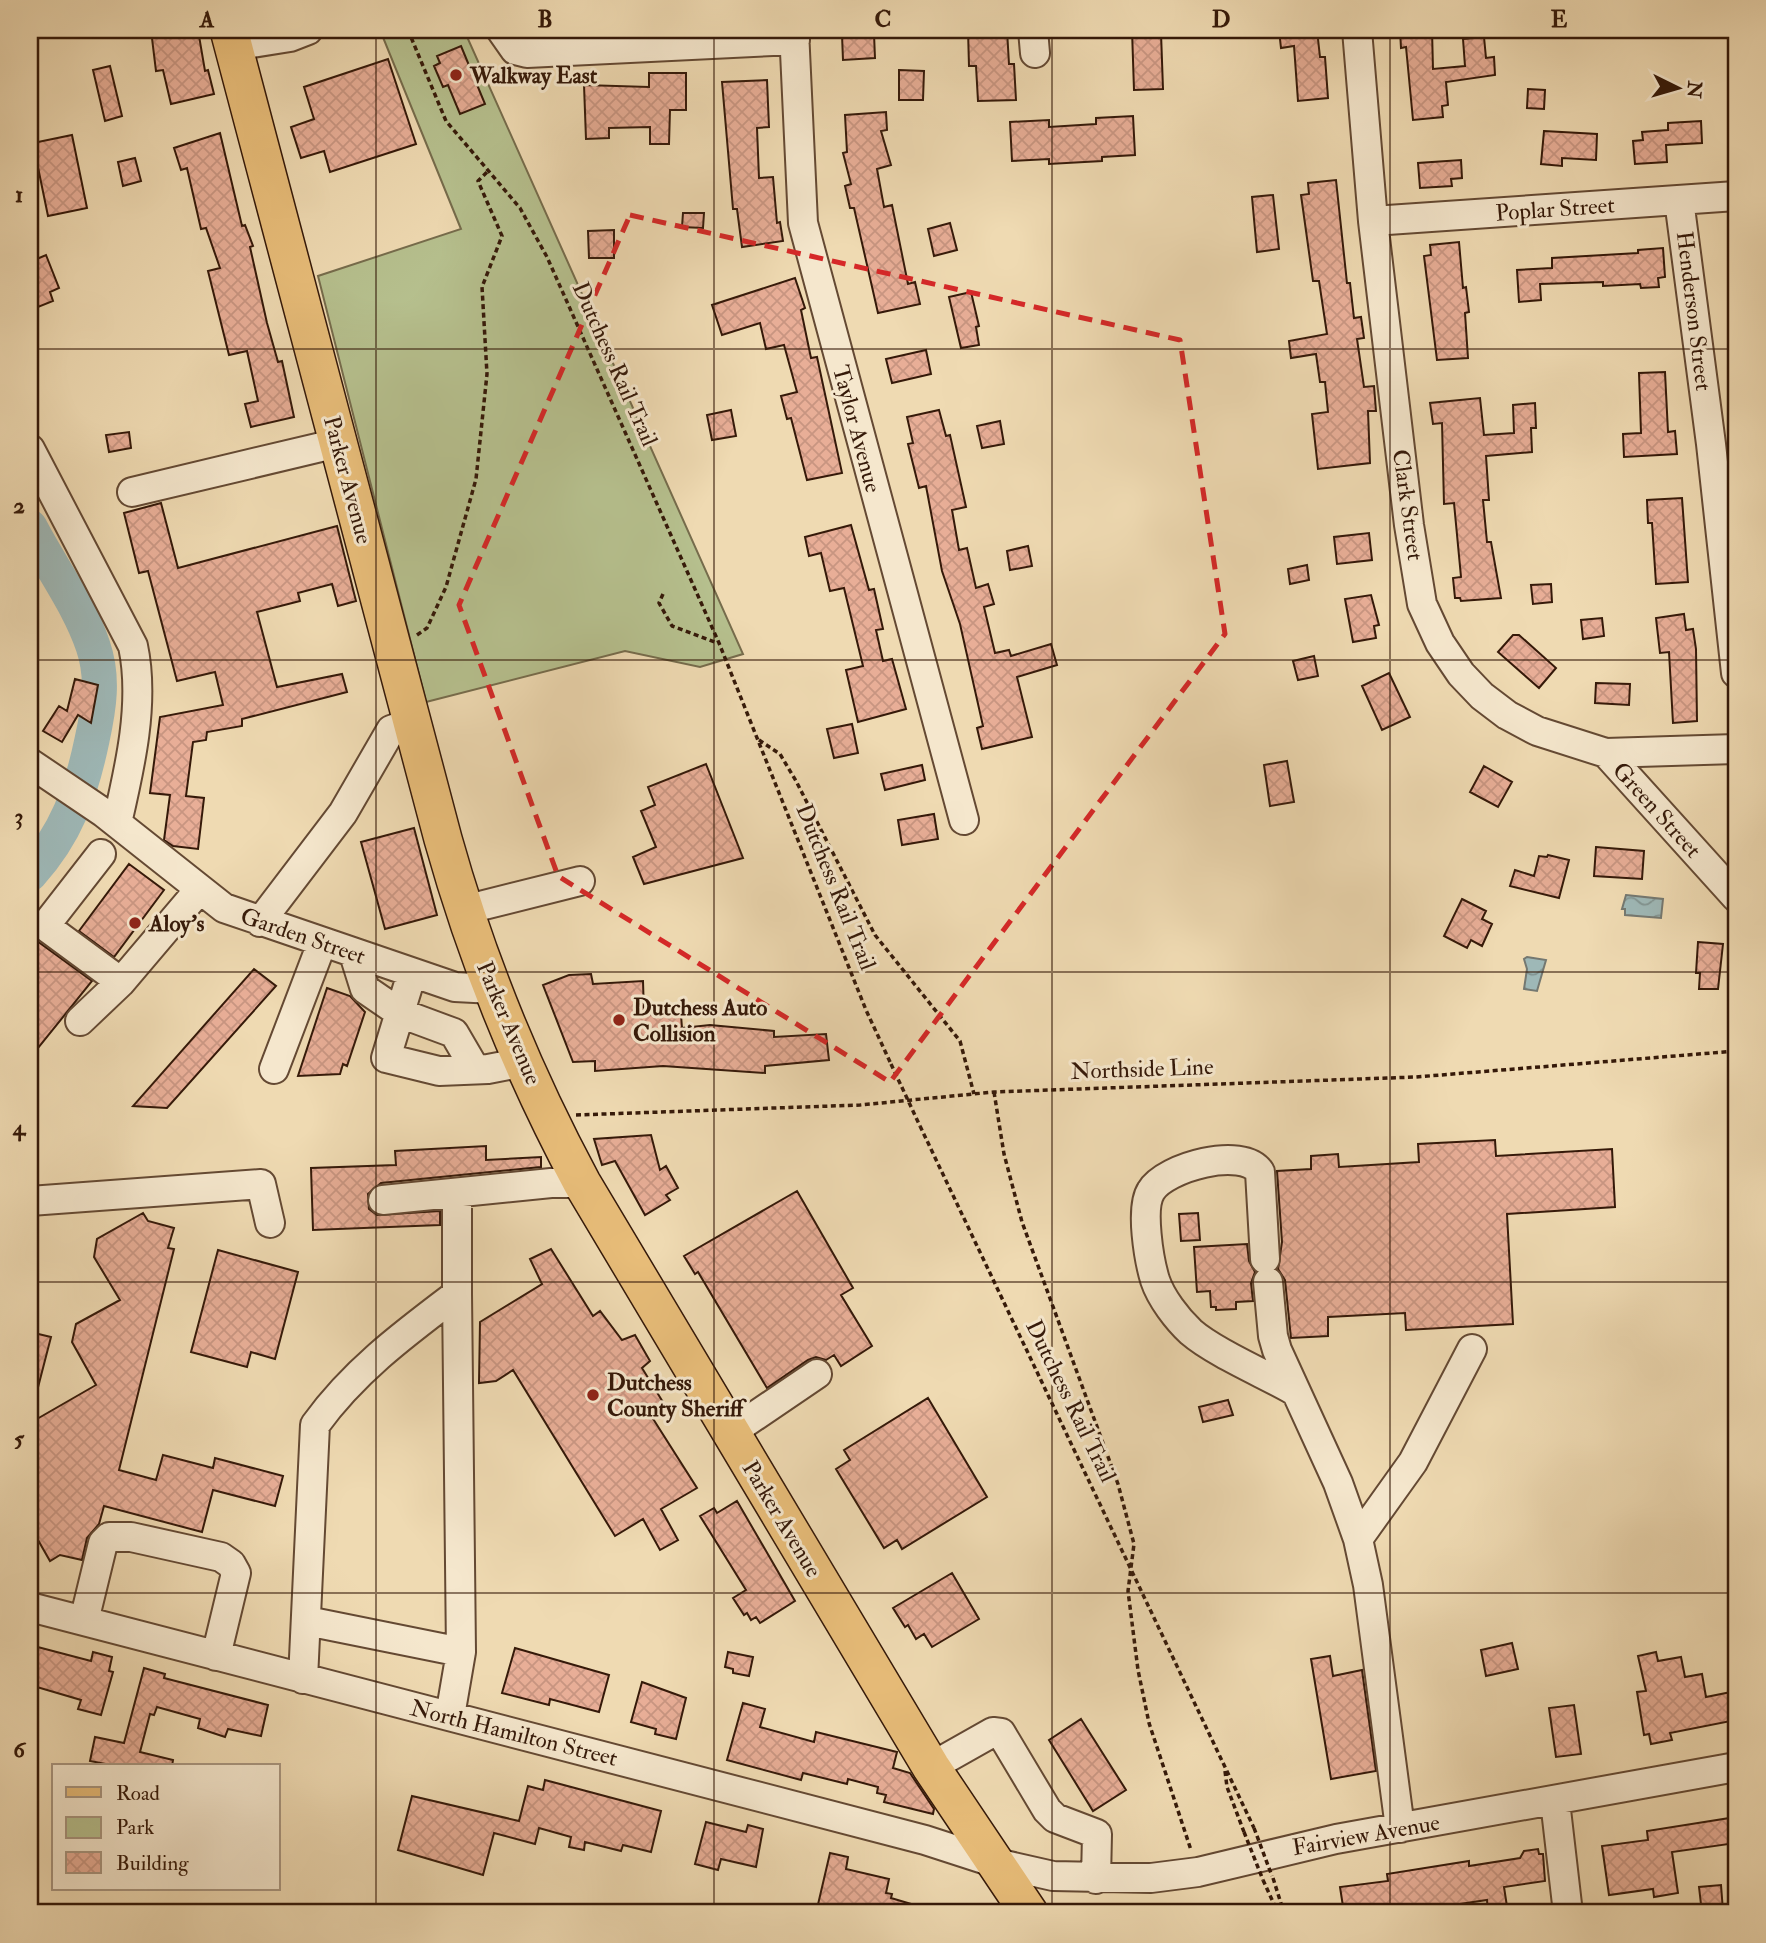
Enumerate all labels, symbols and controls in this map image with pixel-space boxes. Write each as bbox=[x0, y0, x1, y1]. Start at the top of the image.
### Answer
text: A bbox=[199, 5, 215, 34]
text: B bbox=[537, 5, 553, 34]
text: C bbox=[875, 5, 891, 34]
text: D bbox=[1212, 5, 1230, 34]
text: E bbox=[1551, 5, 1568, 34]
north arrow bbox=[1644, 52, 1714, 122]
place label: Walkway East bbox=[469, 61, 598, 91]
marker: Walkway East bbox=[448, 67, 464, 83]
text: N bbox=[1681, 79, 1707, 100]
text: 1 bbox=[15, 180, 23, 209]
street label: Poplar Street bbox=[1494, 190, 1616, 229]
street label: Henderson Street bbox=[1670, 230, 1718, 392]
street label: Dutchess Rail Trail bbox=[566, 277, 664, 451]
street label: Taylor Avenue bbox=[826, 362, 888, 496]
street label: Parker Avenue bbox=[317, 413, 379, 547]
street label: Clark Street bbox=[1386, 448, 1430, 562]
text: 2 bbox=[13, 491, 25, 520]
street label: Green Street bbox=[1606, 756, 1708, 864]
street label: Dutchess Rail Trail bbox=[789, 800, 883, 975]
text: 3 bbox=[15, 802, 23, 831]
street label: Garden Street bbox=[237, 901, 369, 971]
place label: Aloy's bbox=[148, 909, 204, 939]
marker: Aloy's bbox=[127, 915, 143, 931]
street label: Parker Avenue bbox=[470, 957, 548, 1089]
place label: Dutchess Auto Collision bbox=[633, 993, 767, 1048]
marker: Dutchess Auto Collision bbox=[611, 1012, 627, 1028]
street label: Northside Line bbox=[1070, 1052, 1214, 1086]
text: 4 bbox=[12, 1113, 27, 1142]
street label: Dutchess Rail Trail bbox=[1019, 1315, 1123, 1487]
place label: Dutchess County Sheriff bbox=[607, 1368, 747, 1424]
marker: Dutchess County Sheriff bbox=[585, 1387, 601, 1403]
text: 5 bbox=[14, 1424, 25, 1453]
street label: Parker Avenue bbox=[736, 1455, 828, 1583]
street label: North Hamilton Street bbox=[407, 1693, 621, 1773]
text: 6 bbox=[13, 1735, 27, 1764]
legend bbox=[52, 1764, 280, 1890]
text: Road bbox=[116, 1780, 161, 1807]
street label: Fairview Avenue bbox=[1290, 1808, 1442, 1862]
text: Park bbox=[116, 1814, 154, 1841]
text: Building bbox=[116, 1850, 189, 1877]

